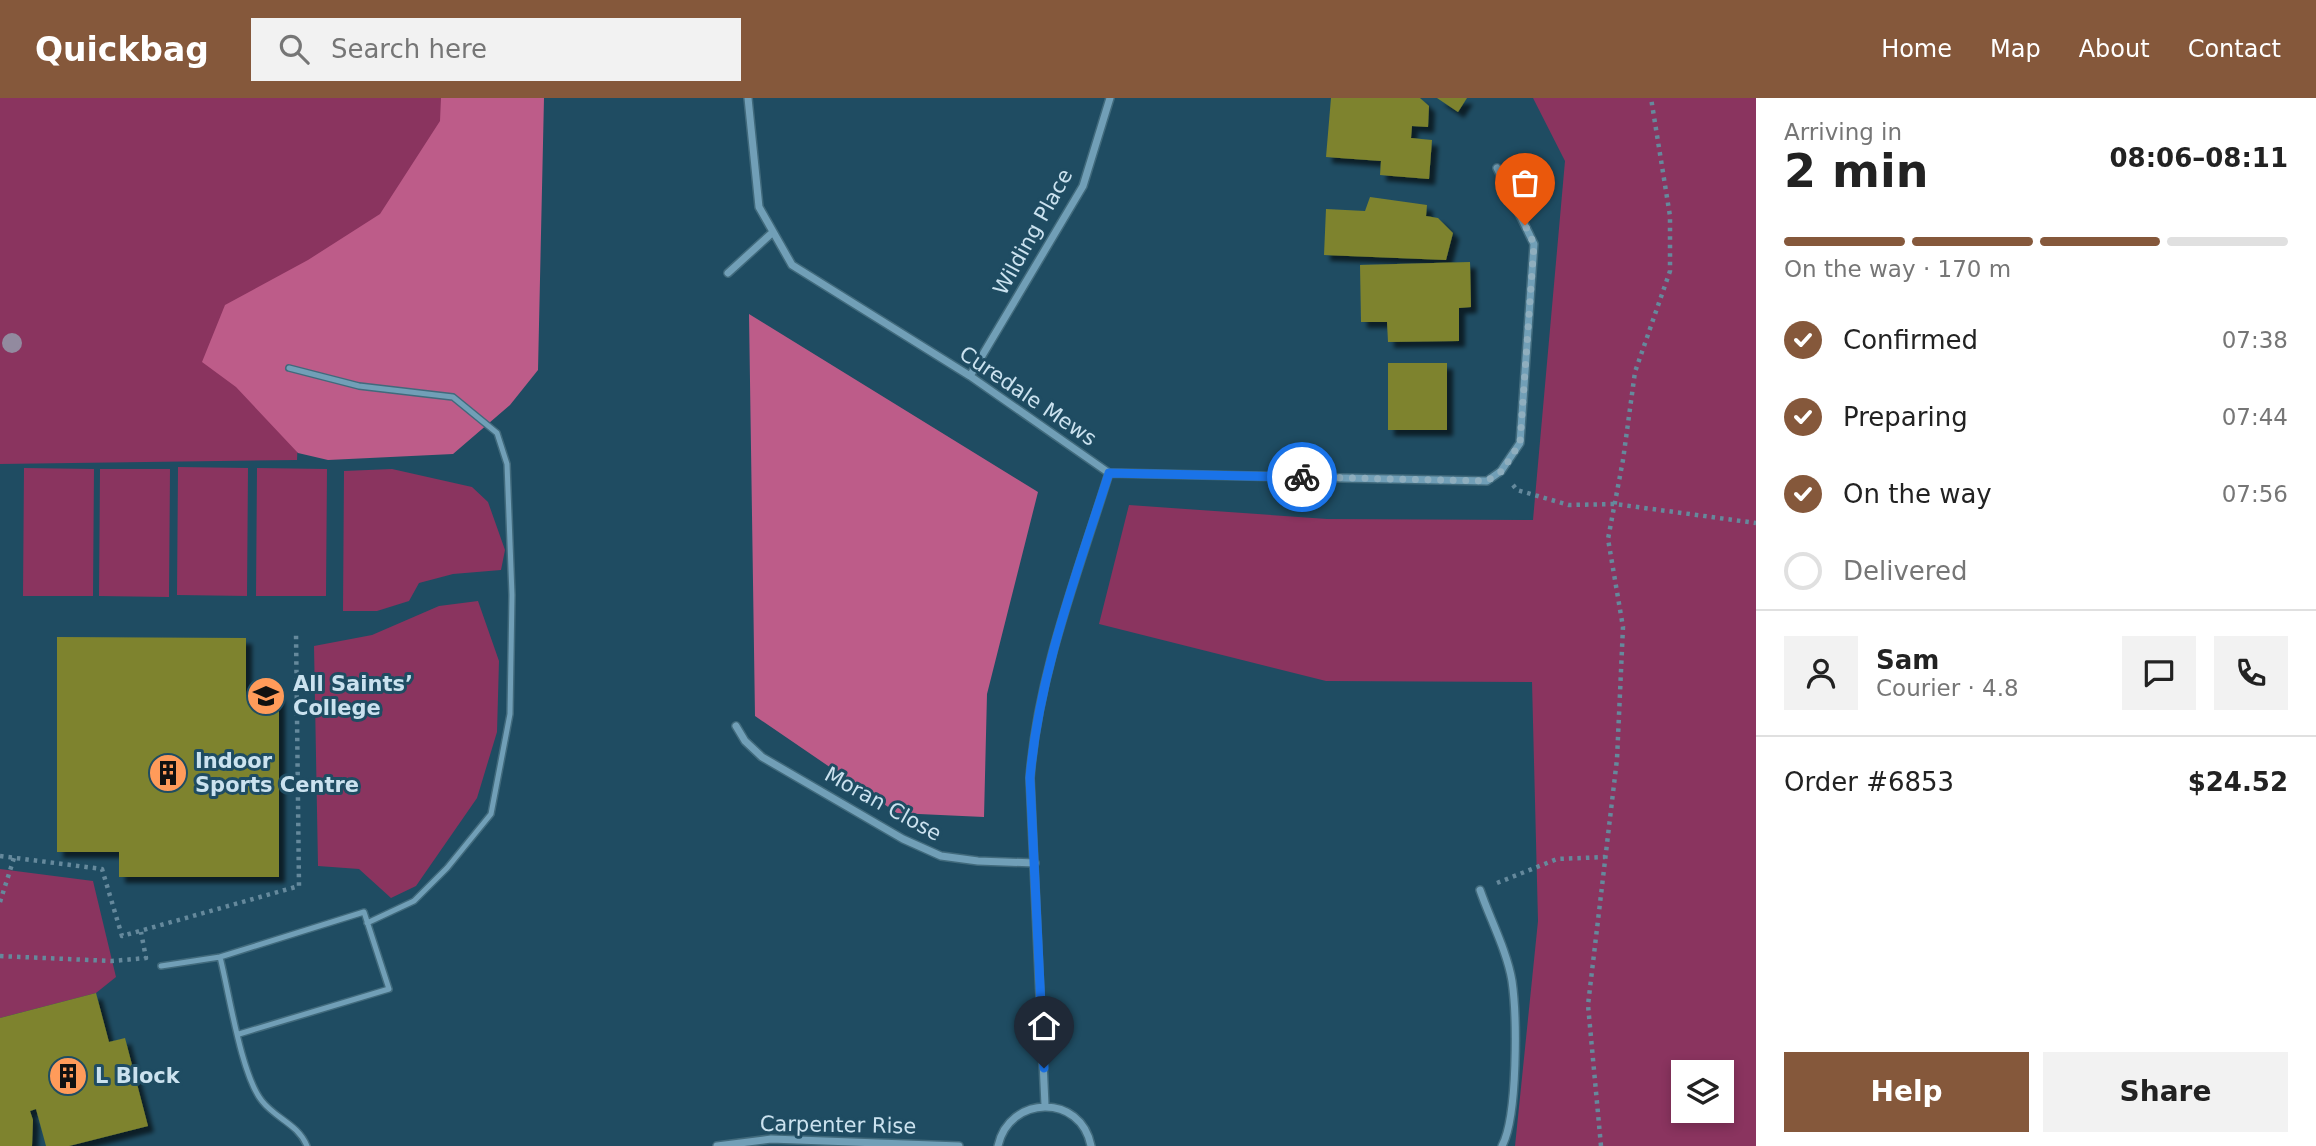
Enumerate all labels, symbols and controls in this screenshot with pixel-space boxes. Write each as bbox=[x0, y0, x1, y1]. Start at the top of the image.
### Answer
search box bbox=[251, 18, 741, 81]
text: Quickbag bbox=[35, 30, 209, 69]
icon: search bbox=[275, 30, 313, 68]
text: Search here bbox=[331, 34, 487, 64]
text: Home bbox=[1881, 35, 1952, 63]
text: Map bbox=[1990, 35, 2041, 63]
text: About bbox=[2079, 35, 2150, 63]
text: Contact bbox=[2188, 35, 2281, 63]
text: Arriving in bbox=[1784, 119, 1902, 145]
text: 08:06–08:11 bbox=[2109, 143, 2288, 173]
text: 2 min bbox=[1784, 144, 1928, 198]
pin bbox=[1495, 153, 1555, 225]
icon: bag bbox=[1506, 164, 1544, 202]
street label: Wilding Place bbox=[988, 165, 1078, 299]
text: On the way · 170 m bbox=[1784, 256, 2011, 282]
icon: check bbox=[1784, 321, 1822, 359]
text: Confirmed bbox=[1843, 325, 1978, 355]
text: 07:38 bbox=[2222, 327, 2288, 353]
street label: Curedale Mews bbox=[955, 341, 1101, 451]
icon: check bbox=[1784, 398, 1822, 436]
text: Preparing bbox=[1843, 402, 1968, 432]
text: 07:44 bbox=[2222, 404, 2288, 430]
courier bbox=[1267, 442, 1337, 512]
icon: bike bbox=[1283, 458, 1321, 496]
icon: check bbox=[1784, 475, 1822, 513]
text: On the way bbox=[1843, 479, 1992, 509]
text: 07:56 bbox=[2222, 481, 2288, 507]
text: Delivered bbox=[1843, 556, 1967, 586]
button: person bbox=[1784, 636, 1858, 710]
button: chat bbox=[2122, 636, 2196, 710]
button: phone bbox=[2214, 636, 2288, 710]
text: Sam bbox=[1876, 645, 1939, 675]
place label: All Saints’ College bbox=[293, 672, 413, 720]
school or university icon: All Saints’ College bbox=[245, 675, 287, 717]
text: Courier · 4.8 bbox=[1876, 675, 2019, 701]
place label: Indoor Sports Centre bbox=[195, 749, 359, 797]
building icon: Indoor Sports Centre bbox=[147, 752, 189, 794]
street label: Moran Close bbox=[820, 762, 946, 846]
text: Order #6853 bbox=[1784, 767, 1954, 797]
text: $24.52 bbox=[2188, 767, 2288, 797]
pin bbox=[1014, 996, 1074, 1068]
icon: home bbox=[1025, 1007, 1063, 1045]
button: Help bbox=[1784, 1052, 2029, 1132]
button: Share bbox=[2043, 1052, 2288, 1132]
building icon: L Block bbox=[47, 1055, 89, 1097]
map controls bbox=[1671, 1060, 1734, 1123]
button: layers bbox=[1671, 1060, 1734, 1123]
place label: L Block bbox=[95, 1064, 181, 1088]
street label: Carpenter Rise bbox=[760, 1112, 916, 1138]

